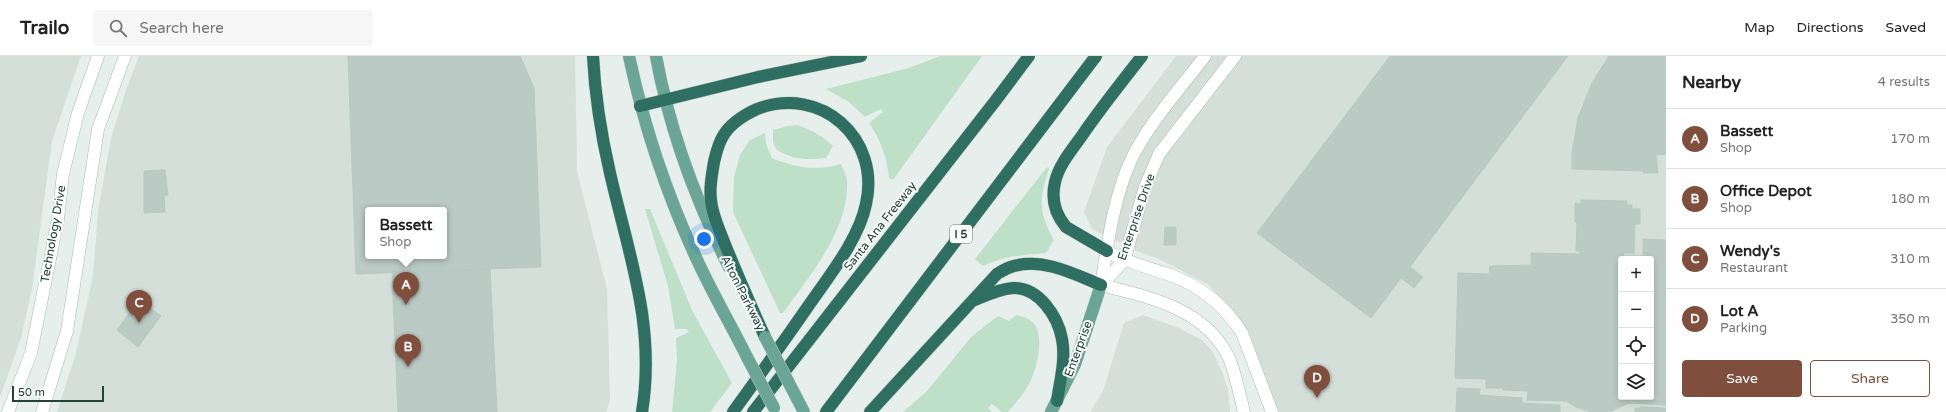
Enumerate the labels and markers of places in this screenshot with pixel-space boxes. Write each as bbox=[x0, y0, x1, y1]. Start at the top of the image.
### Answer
pin: A bbox=[393, 272, 419, 305]
pin: C bbox=[126, 290, 152, 323]
pin: B bbox=[395, 334, 421, 367]
pin: D bbox=[1304, 365, 1330, 398]

